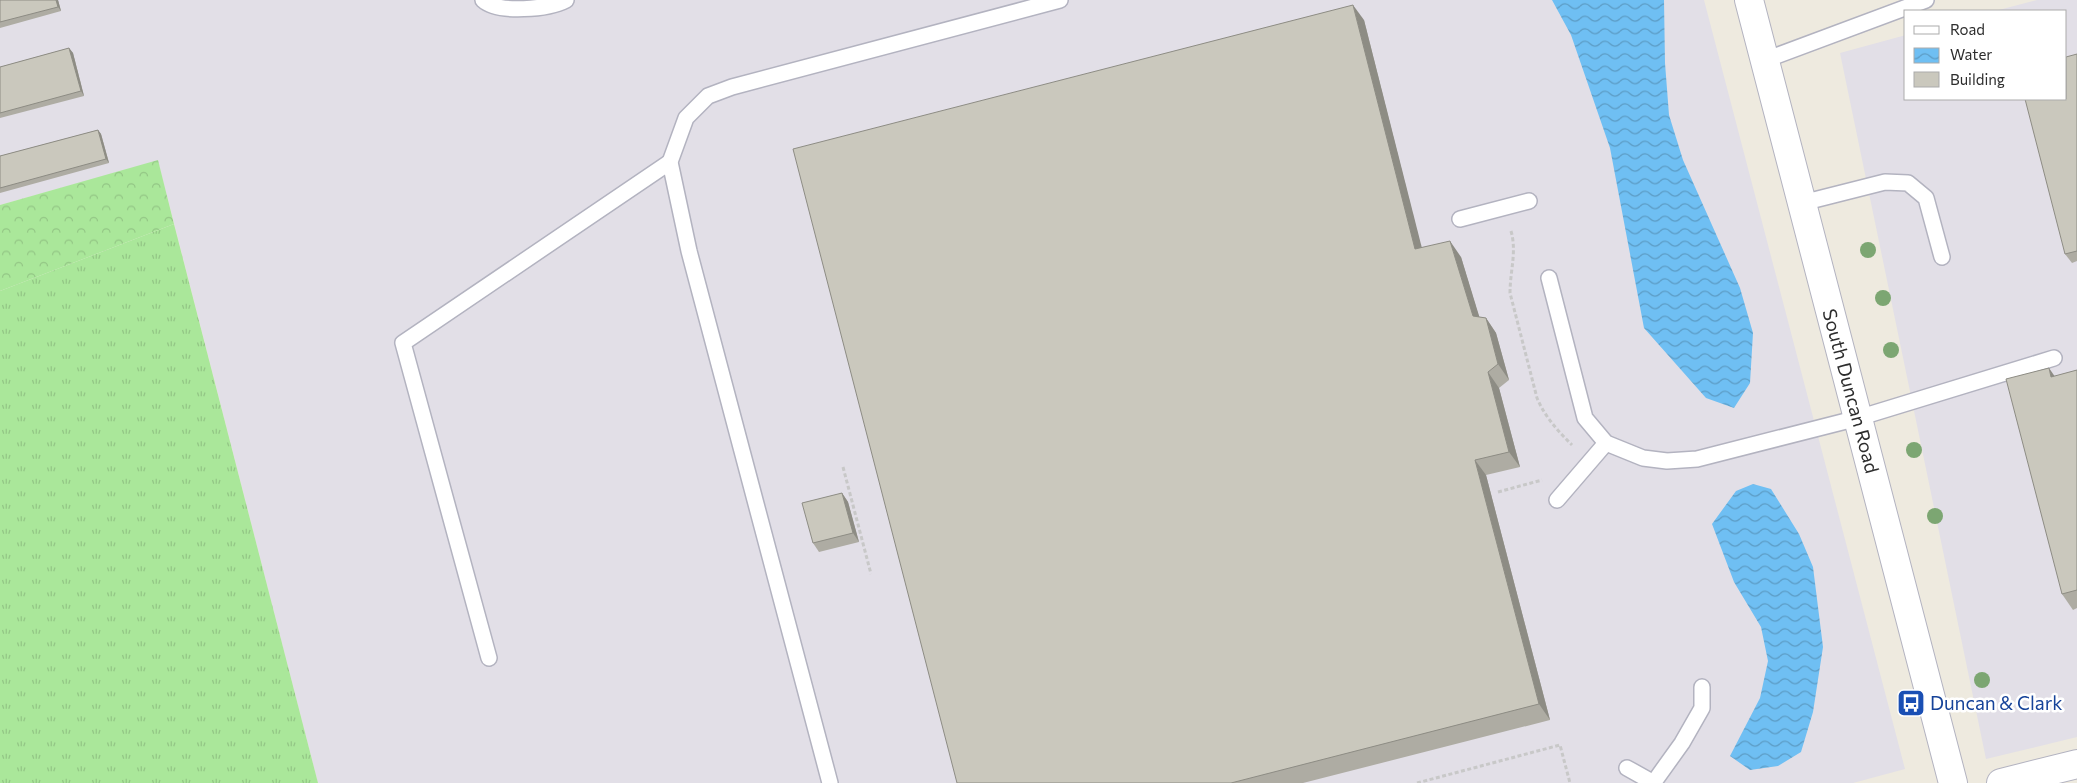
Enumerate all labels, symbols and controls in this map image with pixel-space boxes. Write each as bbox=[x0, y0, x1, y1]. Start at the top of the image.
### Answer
legend bbox=[1904, 10, 2067, 100]
text: Road bbox=[1950, 20, 1985, 38]
text: Water bbox=[1950, 45, 1992, 63]
text: Building bbox=[1950, 70, 2005, 88]
street label: South Duncan Road bbox=[1818, 306, 1884, 476]
bus stop icon: Duncan & Clark bbox=[1896, 688, 1926, 718]
place label: Duncan & Clark bbox=[1930, 691, 2063, 714]

